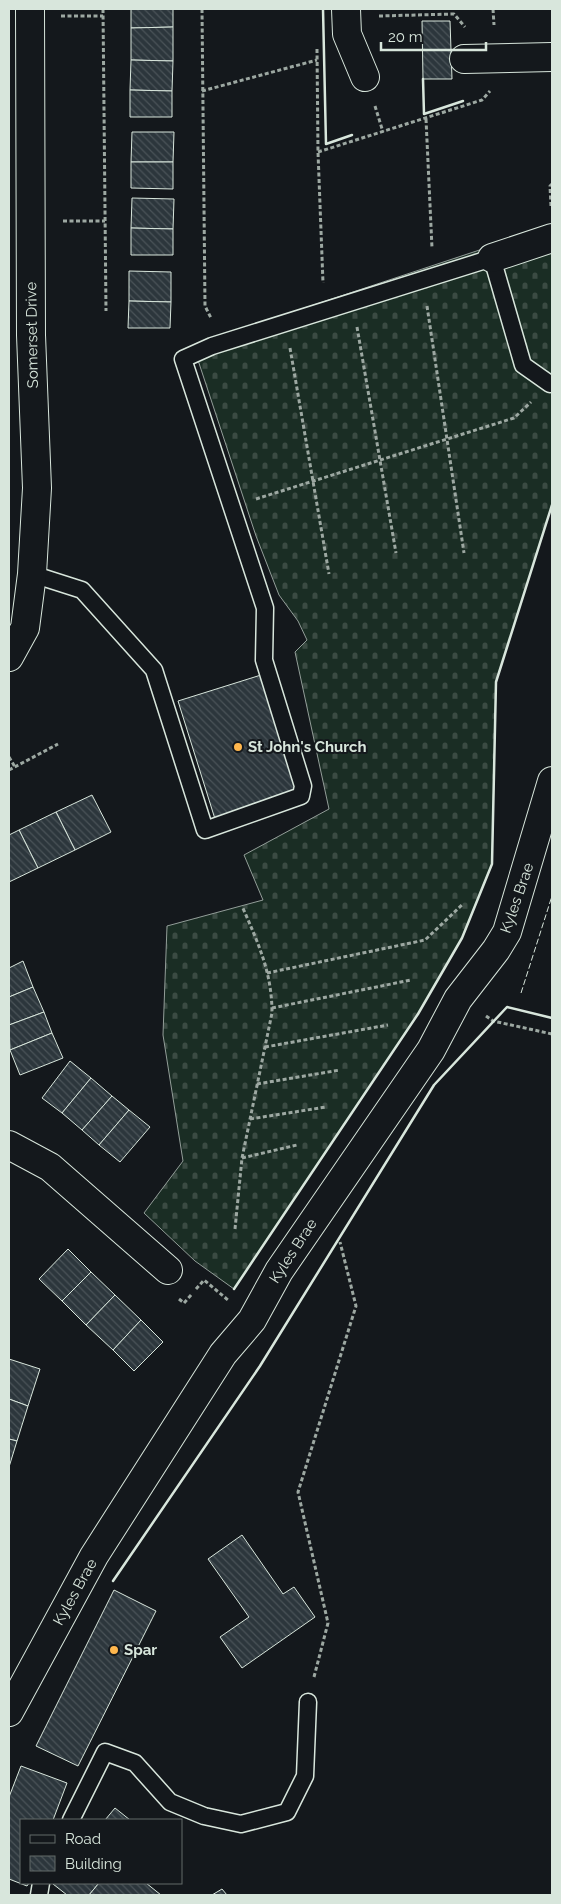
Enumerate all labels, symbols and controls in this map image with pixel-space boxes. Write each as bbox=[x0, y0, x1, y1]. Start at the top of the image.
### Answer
scale bar bbox=[381, 20, 486, 52]
text: 20 m bbox=[388, 28, 423, 46]
street label: Somerset Drive bbox=[22, 281, 42, 388]
place label: St John's Church bbox=[248, 738, 367, 756]
marker: St John's Church bbox=[232, 741, 244, 753]
street label: Kyles Brae bbox=[497, 860, 538, 936]
street label: Kyles Brae bbox=[265, 1215, 321, 1287]
street label: Kyles Brae bbox=[49, 1555, 101, 1628]
place label: Spar bbox=[124, 1641, 157, 1659]
marker: Spar bbox=[108, 1644, 120, 1656]
legend bbox=[20, 1819, 182, 1884]
text: Road bbox=[65, 1830, 101, 1848]
text: Building bbox=[65, 1855, 122, 1873]

